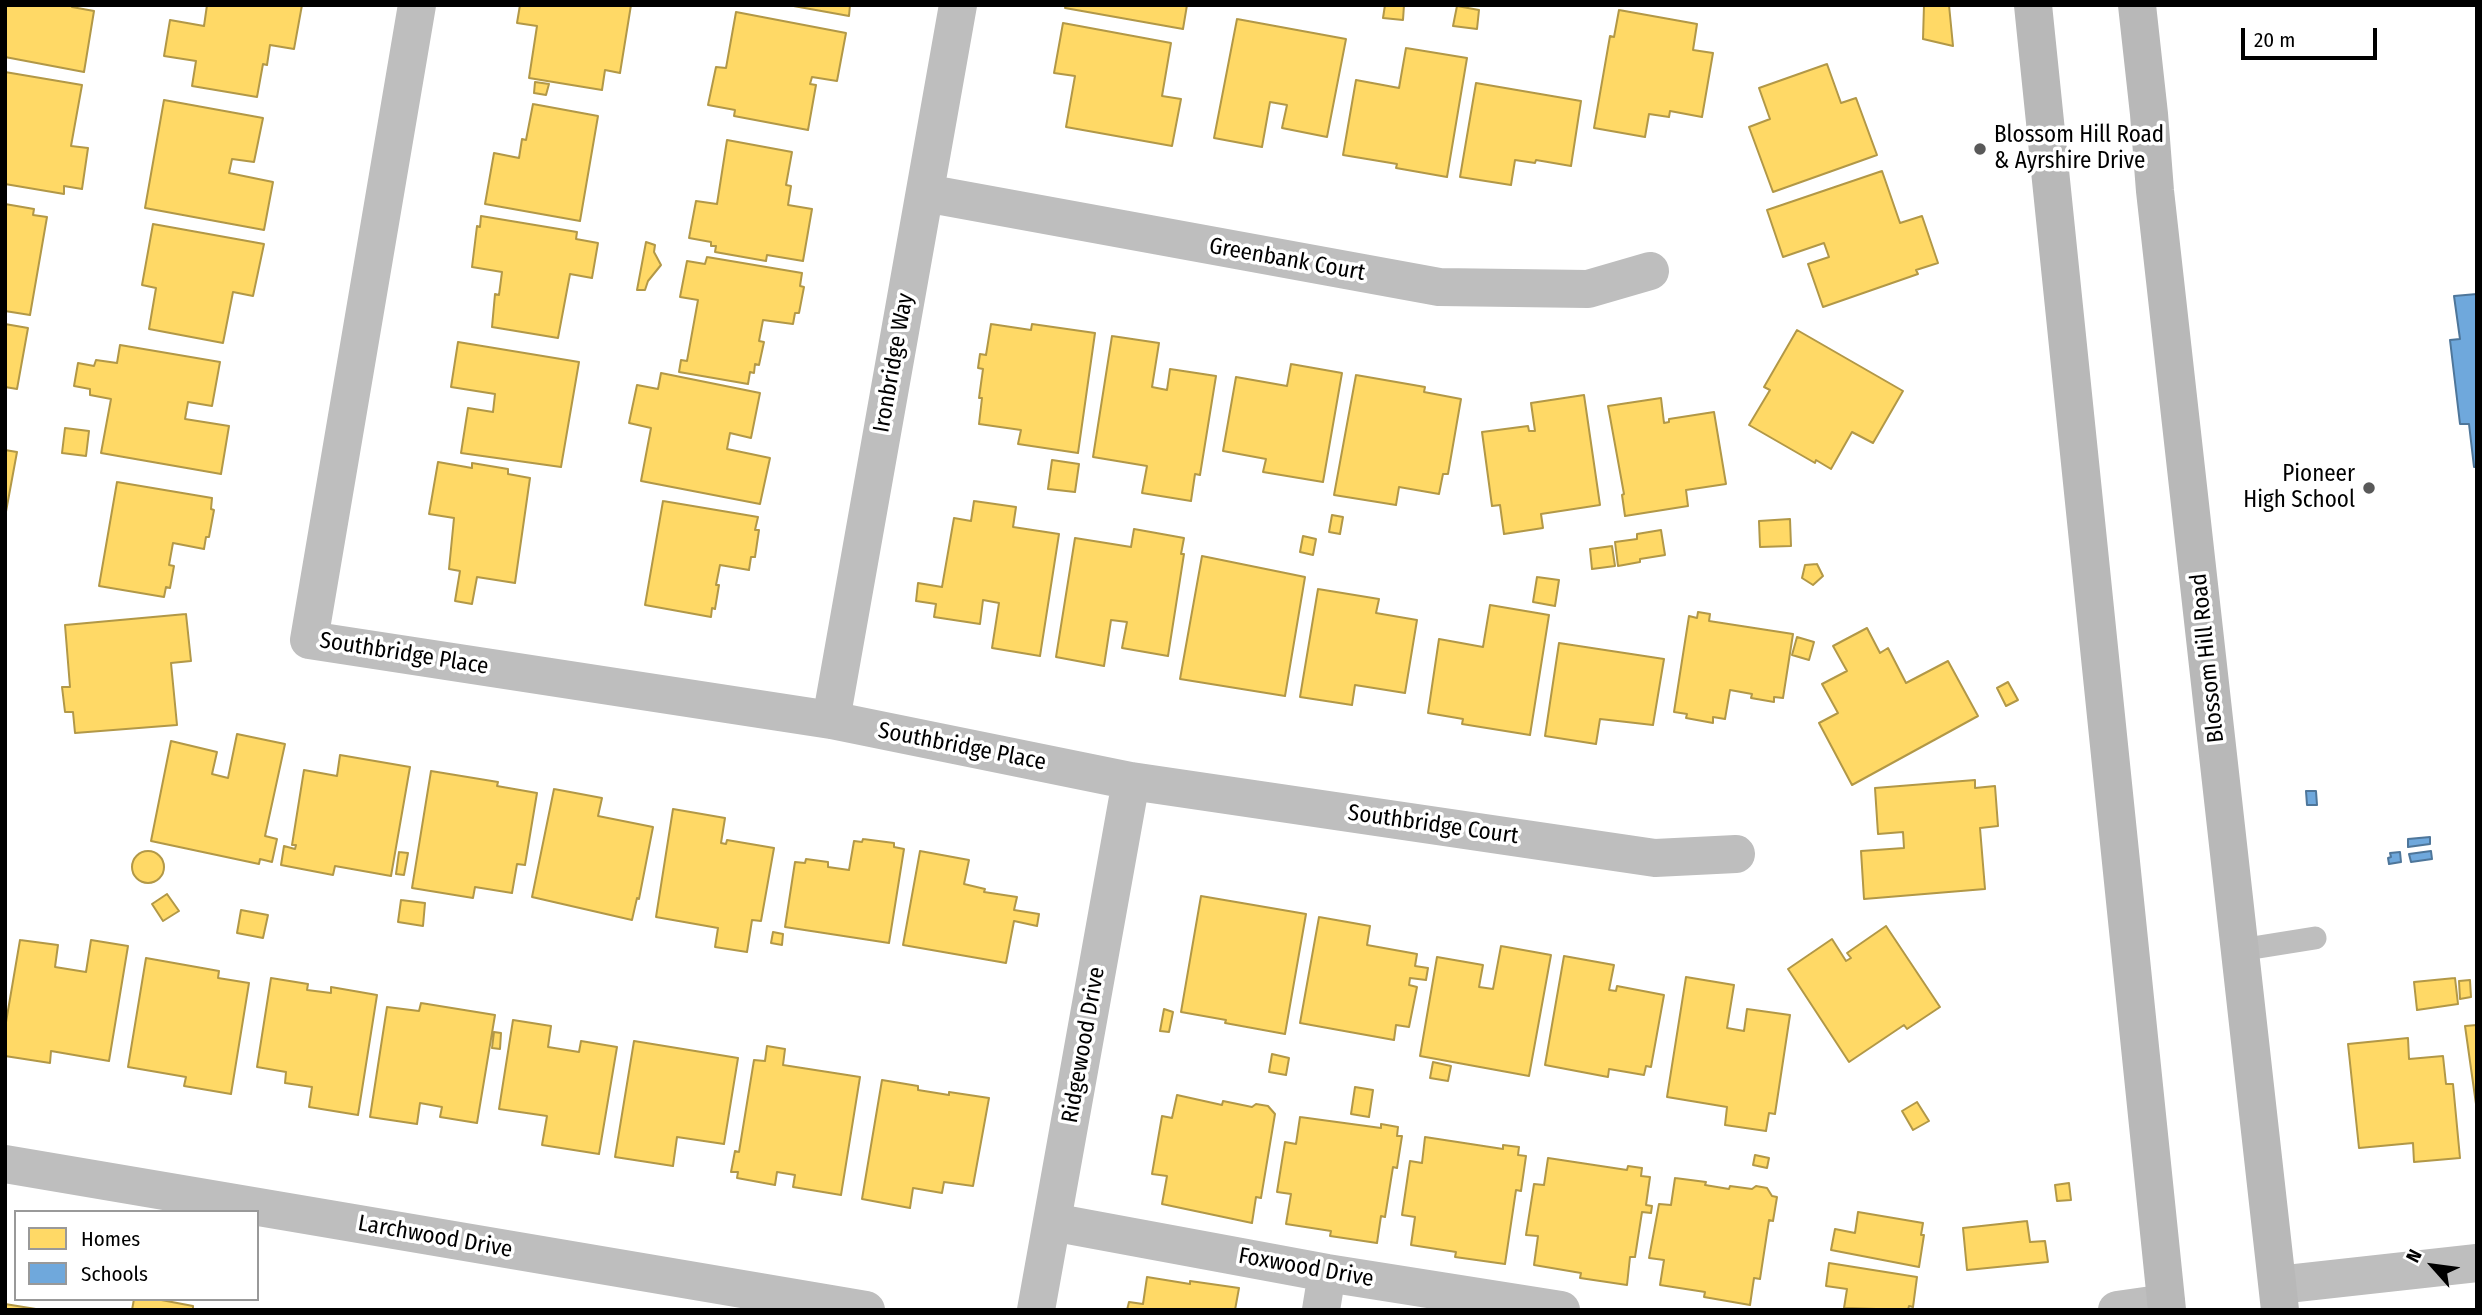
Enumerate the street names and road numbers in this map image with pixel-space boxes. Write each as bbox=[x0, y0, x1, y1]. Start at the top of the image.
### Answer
street label: Greenbank Court bbox=[1207, 233, 1367, 287]
street label: Ironbridge Way bbox=[868, 291, 920, 435]
street label: Blossom Hill Road bbox=[2185, 572, 2231, 744]
street label: Southbridge Place bbox=[318, 627, 490, 681]
street label: Southbridge Place bbox=[876, 717, 1048, 777]
street label: Southbridge Court bbox=[1346, 799, 1520, 851]
street label: Ridgewood Drive bbox=[1057, 965, 1111, 1125]
street label: Larchwood Drive bbox=[356, 1210, 514, 1264]
street label: Foxwood Drive bbox=[1236, 1243, 1376, 1293]

